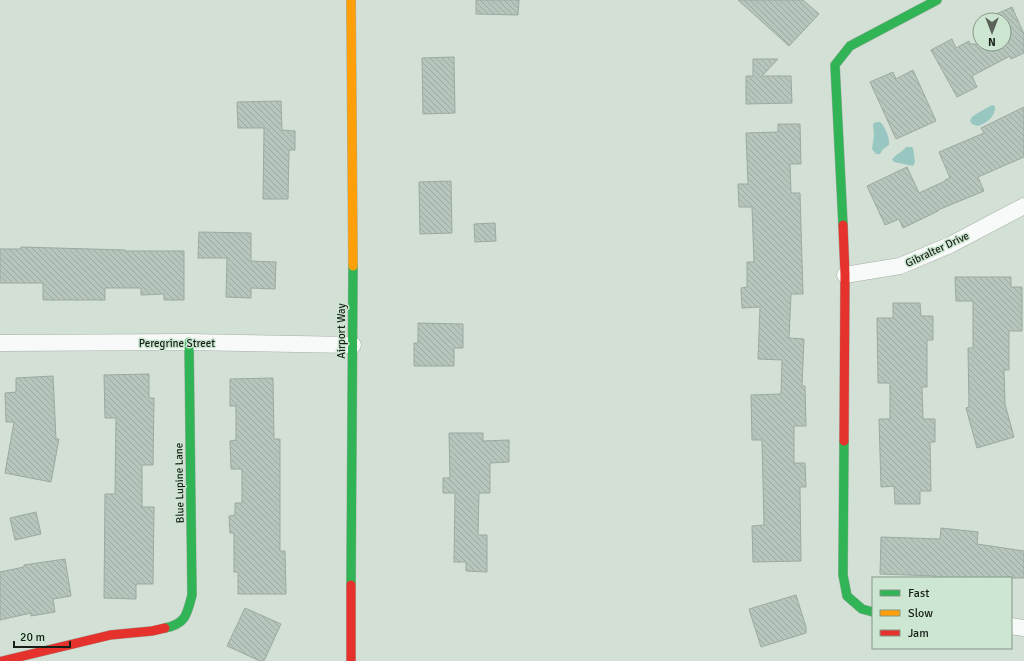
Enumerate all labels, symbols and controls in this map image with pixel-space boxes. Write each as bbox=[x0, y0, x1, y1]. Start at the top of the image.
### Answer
north arrow bbox=[972, 12, 1012, 52]
text: N bbox=[988, 35, 996, 48]
street label: Gibralter Drive bbox=[903, 229, 971, 270]
street label: Airport Way bbox=[335, 302, 348, 359]
street label: Peregrine Street bbox=[139, 337, 215, 350]
street label: Blue Lupine Lane bbox=[172, 443, 187, 523]
legend bbox=[872, 577, 1012, 649]
text: Fast bbox=[908, 586, 929, 601]
text: Slow bbox=[908, 606, 933, 621]
scale bar bbox=[14, 623, 70, 649]
text: Jam bbox=[908, 626, 929, 641]
text: 20 m bbox=[20, 630, 45, 645]

